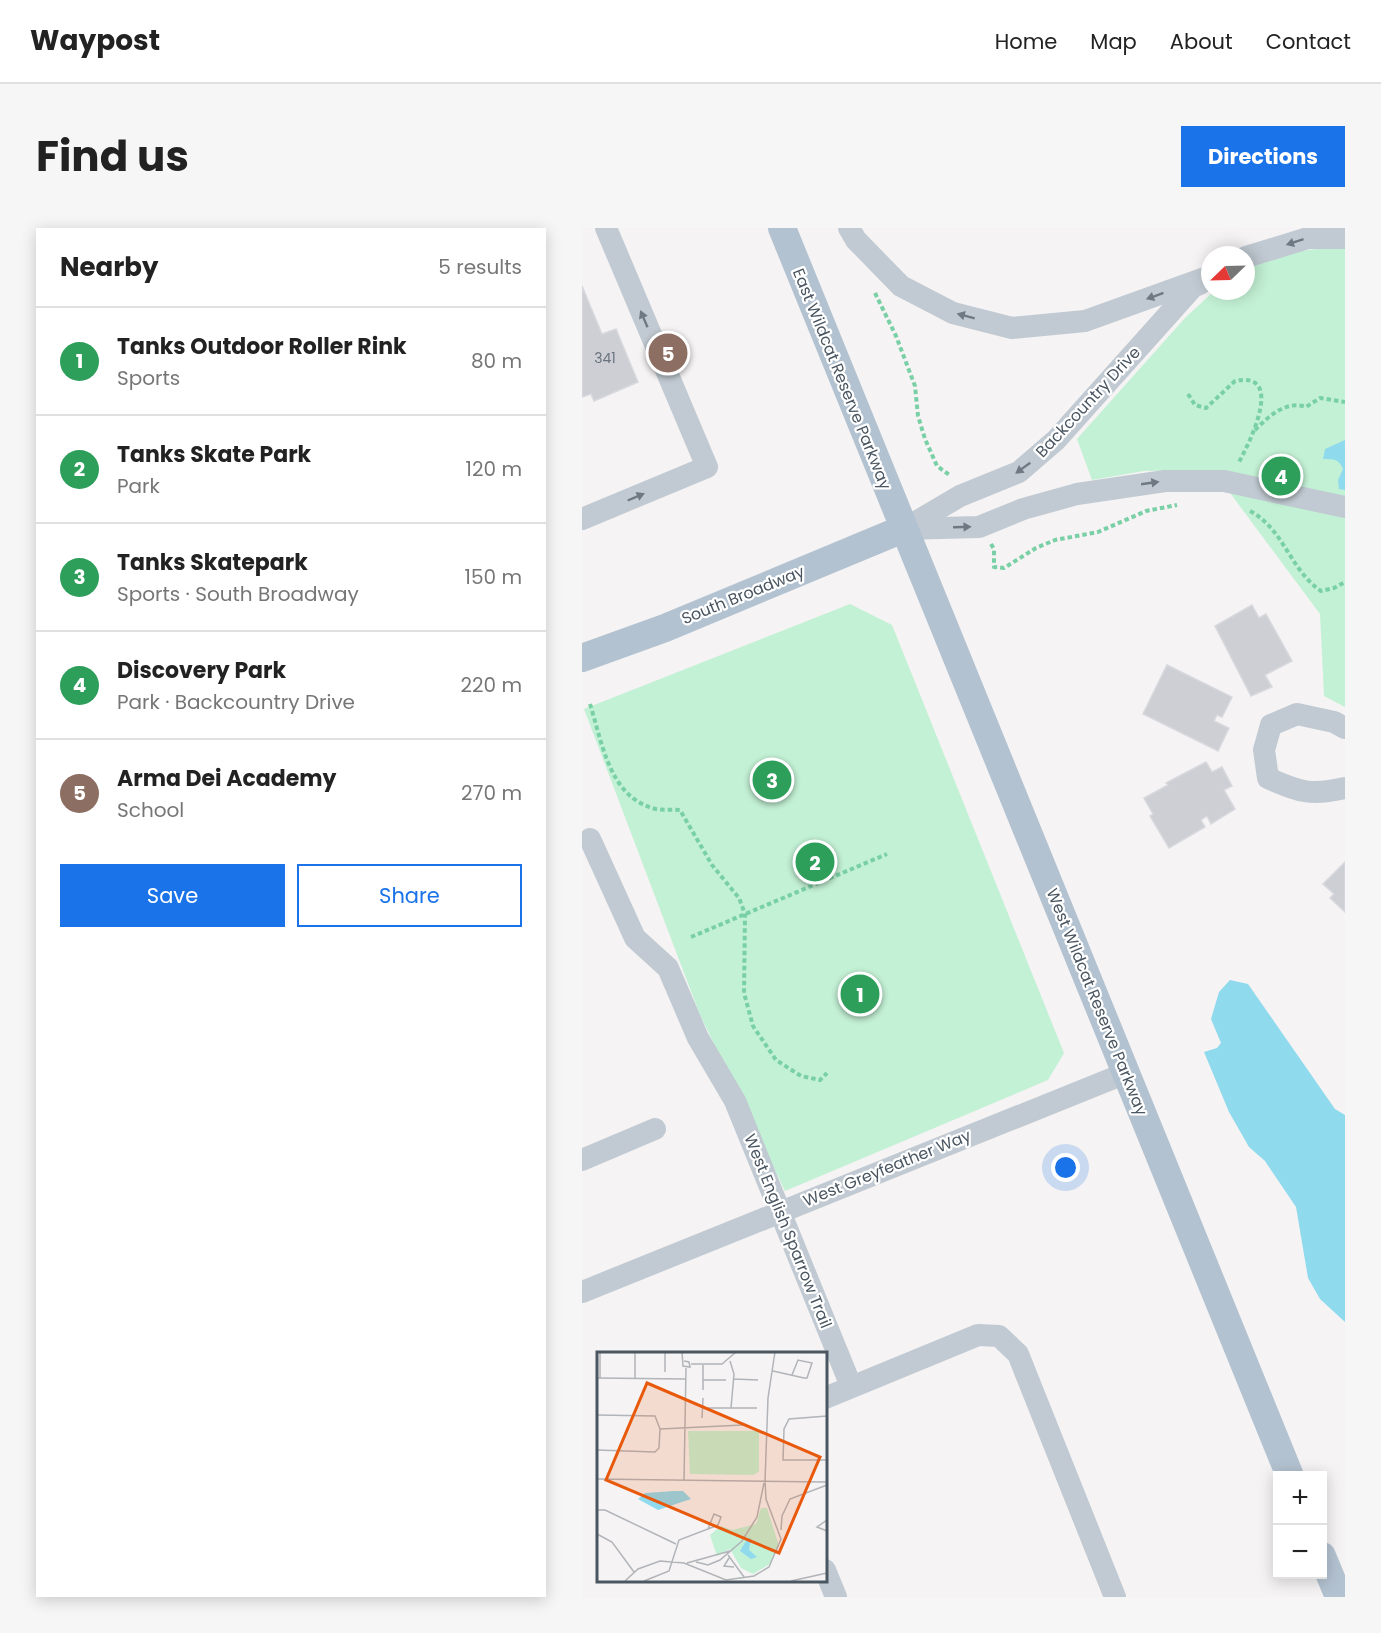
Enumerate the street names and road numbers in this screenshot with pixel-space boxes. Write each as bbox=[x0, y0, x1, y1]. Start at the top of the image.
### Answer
street label: East Wildcat Reserve Parkway bbox=[787, 265, 897, 493]
street label: Backcountry Drive bbox=[1030, 341, 1146, 463]
street label: South Broadway bbox=[678, 560, 808, 630]
street label: West Wildcat Reserve Parkway bbox=[1041, 885, 1153, 1119]
street label: West Greyfeather Way bbox=[800, 1124, 974, 1212]
street label: West English Sparrow Trail bbox=[738, 1130, 838, 1332]

